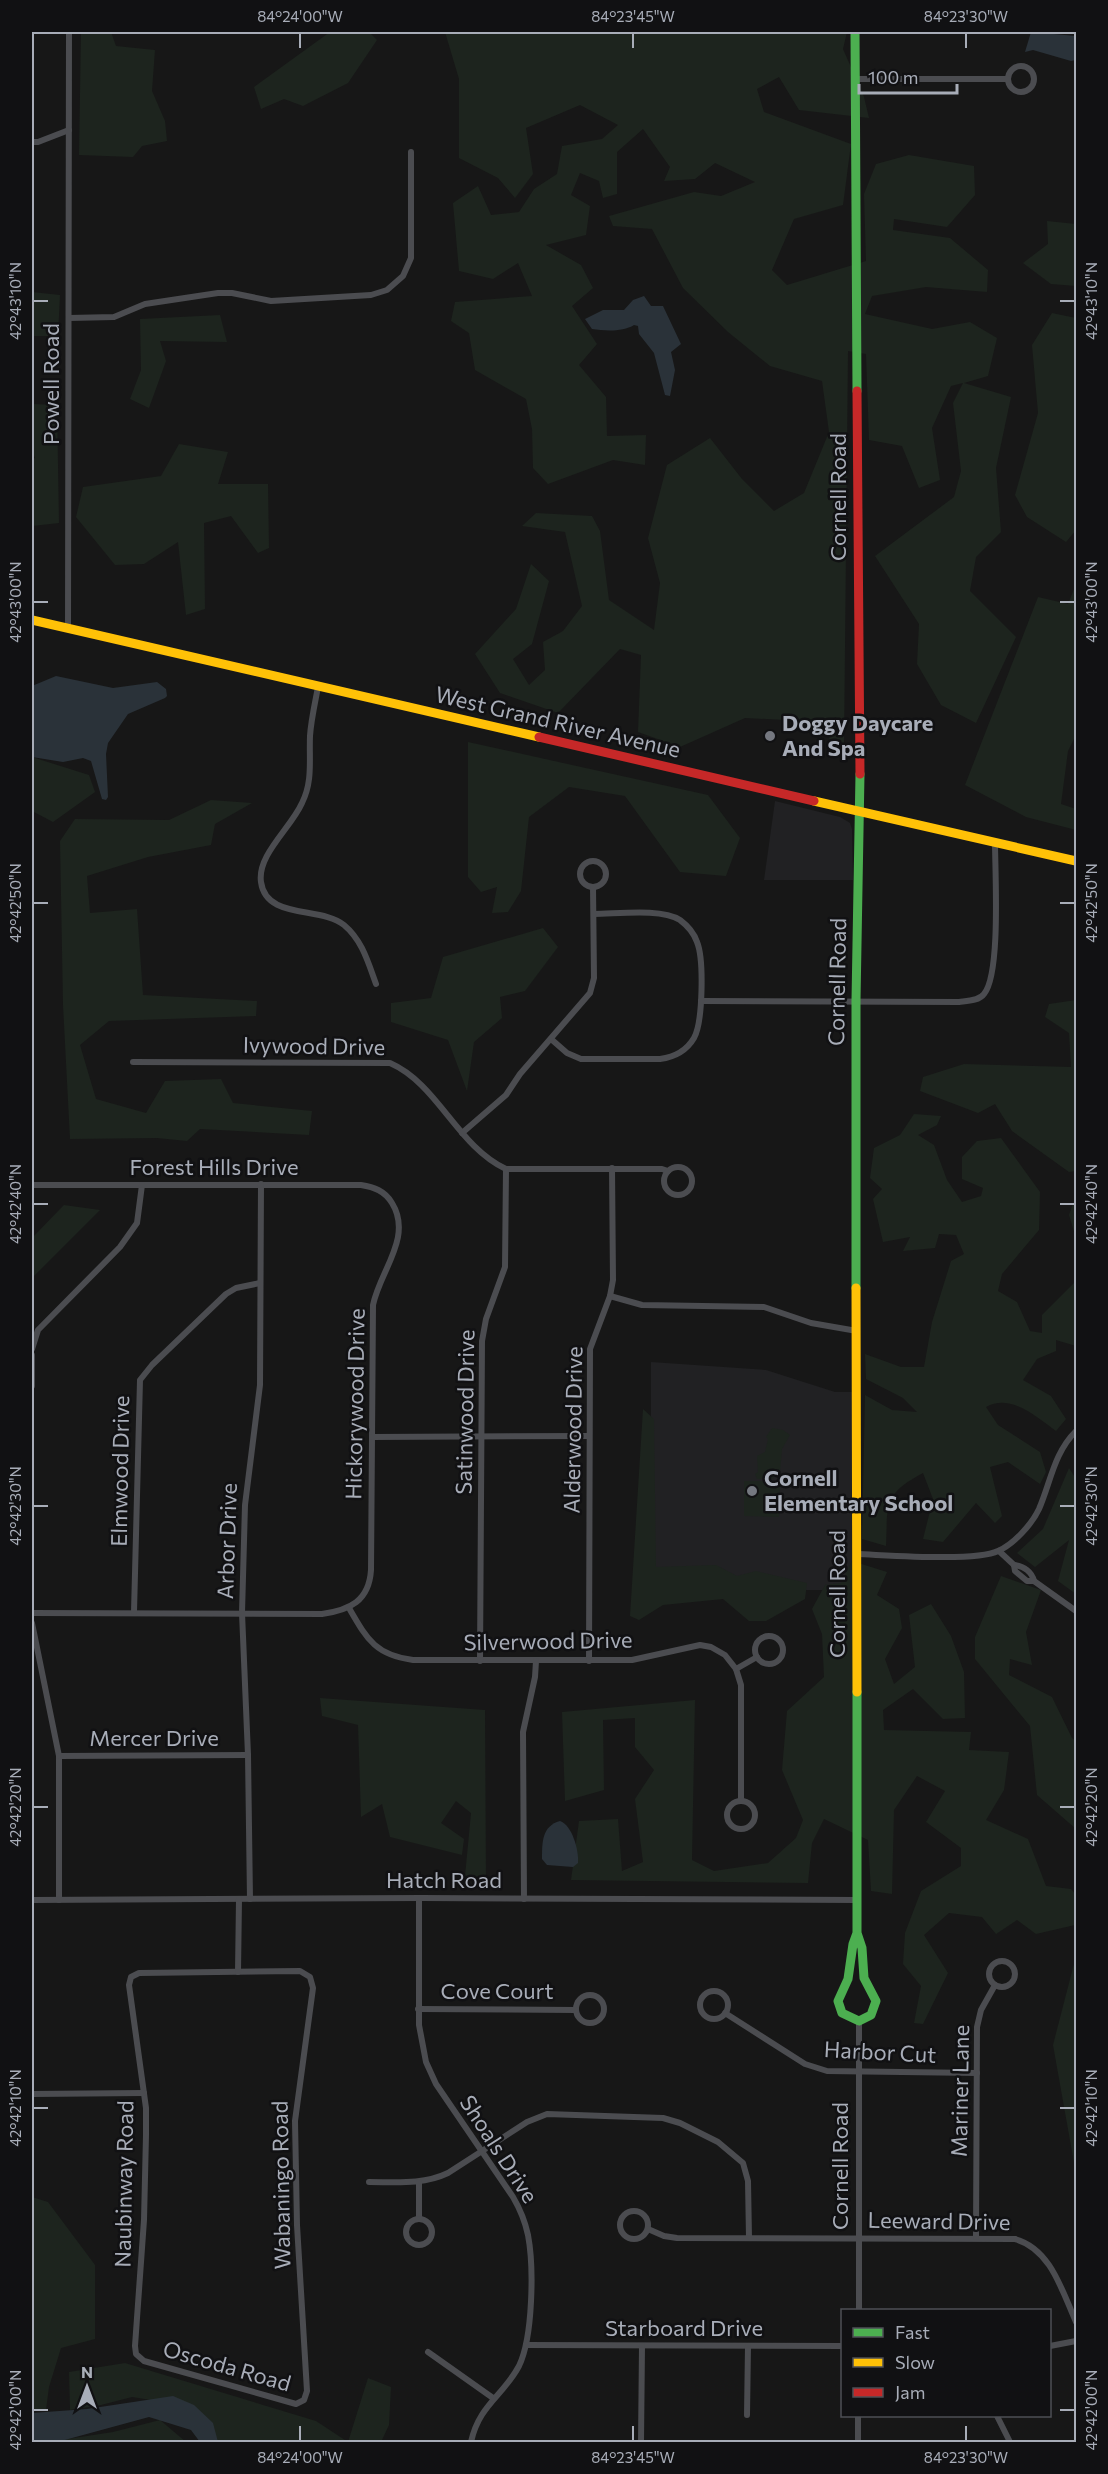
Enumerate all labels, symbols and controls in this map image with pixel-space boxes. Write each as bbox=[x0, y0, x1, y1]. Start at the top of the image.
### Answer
text: 84°24'00"W bbox=[257, 7, 343, 25]
text: 84°23'45"W bbox=[591, 7, 675, 25]
text: 84°23'30"W bbox=[924, 7, 1008, 25]
scale bar bbox=[859, 57, 956, 95]
text: 100 m bbox=[868, 66, 918, 88]
text: 42°43'10"N bbox=[6, 262, 24, 340]
text: 42°43'10"N bbox=[1082, 262, 1100, 340]
street label: Powell Road bbox=[37, 323, 64, 445]
street label: Cornell Road bbox=[824, 433, 851, 561]
text: 42°43'00"N bbox=[6, 561, 24, 643]
text: 42°43'00"N bbox=[1082, 561, 1100, 643]
street label: West Grand River Avenue bbox=[433, 680, 683, 763]
place label: Doggy Daycare And Spa bbox=[782, 709, 933, 761]
marker: Doggy Daycare And Spa bbox=[763, 729, 777, 743]
text: 42°42'50"N bbox=[6, 863, 24, 943]
text: 42°42'50"N bbox=[1082, 863, 1100, 943]
street label: Cornell Road bbox=[822, 918, 851, 1046]
street label: Ivywood Drive bbox=[243, 1031, 385, 1060]
street label: Forest Hills Drive bbox=[129, 1153, 299, 1180]
text: 42°42'40"N bbox=[6, 1164, 24, 1244]
text: 42°42'40"N bbox=[1082, 1164, 1100, 1244]
street label: Hickorywood Drive bbox=[339, 1308, 370, 1500]
street label: Satinwood Drive bbox=[450, 1329, 479, 1495]
street label: Alderwood Drive bbox=[558, 1346, 587, 1514]
street label: Elmwood Drive bbox=[105, 1395, 134, 1547]
place label: Cornell Elementary School bbox=[764, 1464, 953, 1516]
text: 42°42'30"N bbox=[6, 1466, 24, 1546]
text: 42°42'30"N bbox=[1082, 1466, 1100, 1546]
street label: Arbor Drive bbox=[211, 1482, 242, 1600]
marker: Cornell Elementary School bbox=[745, 1484, 759, 1498]
street label: Cornell Road bbox=[823, 1530, 850, 1658]
street label: Silverwood Drive bbox=[463, 1626, 633, 1655]
street label: Mercer Drive bbox=[89, 1724, 219, 1751]
text: 42°42'20"N bbox=[6, 1767, 24, 1847]
text: 42°42'20"N bbox=[1082, 1767, 1100, 1847]
street label: Hatch Road bbox=[386, 1866, 502, 1893]
street label: Cove Court bbox=[441, 1977, 553, 2004]
street label: Mariner Lane bbox=[945, 2025, 974, 2157]
street label: Harbor Cut bbox=[823, 2035, 937, 2068]
text: 42°42'10"N bbox=[6, 2069, 24, 2147]
text: 42°42'10"N bbox=[1082, 2069, 1100, 2147]
street label: Shoals Drive bbox=[455, 2090, 544, 2208]
street label: Naubinway Road bbox=[109, 2100, 138, 2268]
street label: Wabaningo Road bbox=[266, 2100, 295, 2270]
street label: Cornell Road bbox=[826, 2102, 853, 2230]
street label: Leeward Drive bbox=[867, 2206, 1011, 2235]
legend bbox=[841, 2309, 1051, 2417]
street label: Starboard Drive bbox=[605, 2314, 763, 2341]
text: Fast bbox=[895, 2321, 930, 2343]
street label: Oscoda Road bbox=[160, 2334, 294, 2397]
text: Slow bbox=[895, 2351, 935, 2373]
north arrow bbox=[57, 2357, 117, 2417]
text: N bbox=[81, 2362, 93, 2381]
text: 42°42'00"N bbox=[6, 2370, 24, 2450]
text: 42°42'00"N bbox=[1082, 2370, 1100, 2450]
text: Jam bbox=[895, 2381, 925, 2403]
text: 84°24'00"W bbox=[257, 2448, 343, 2466]
text: 84°23'45"W bbox=[591, 2448, 675, 2466]
text: 84°23'30"W bbox=[924, 2448, 1008, 2466]

